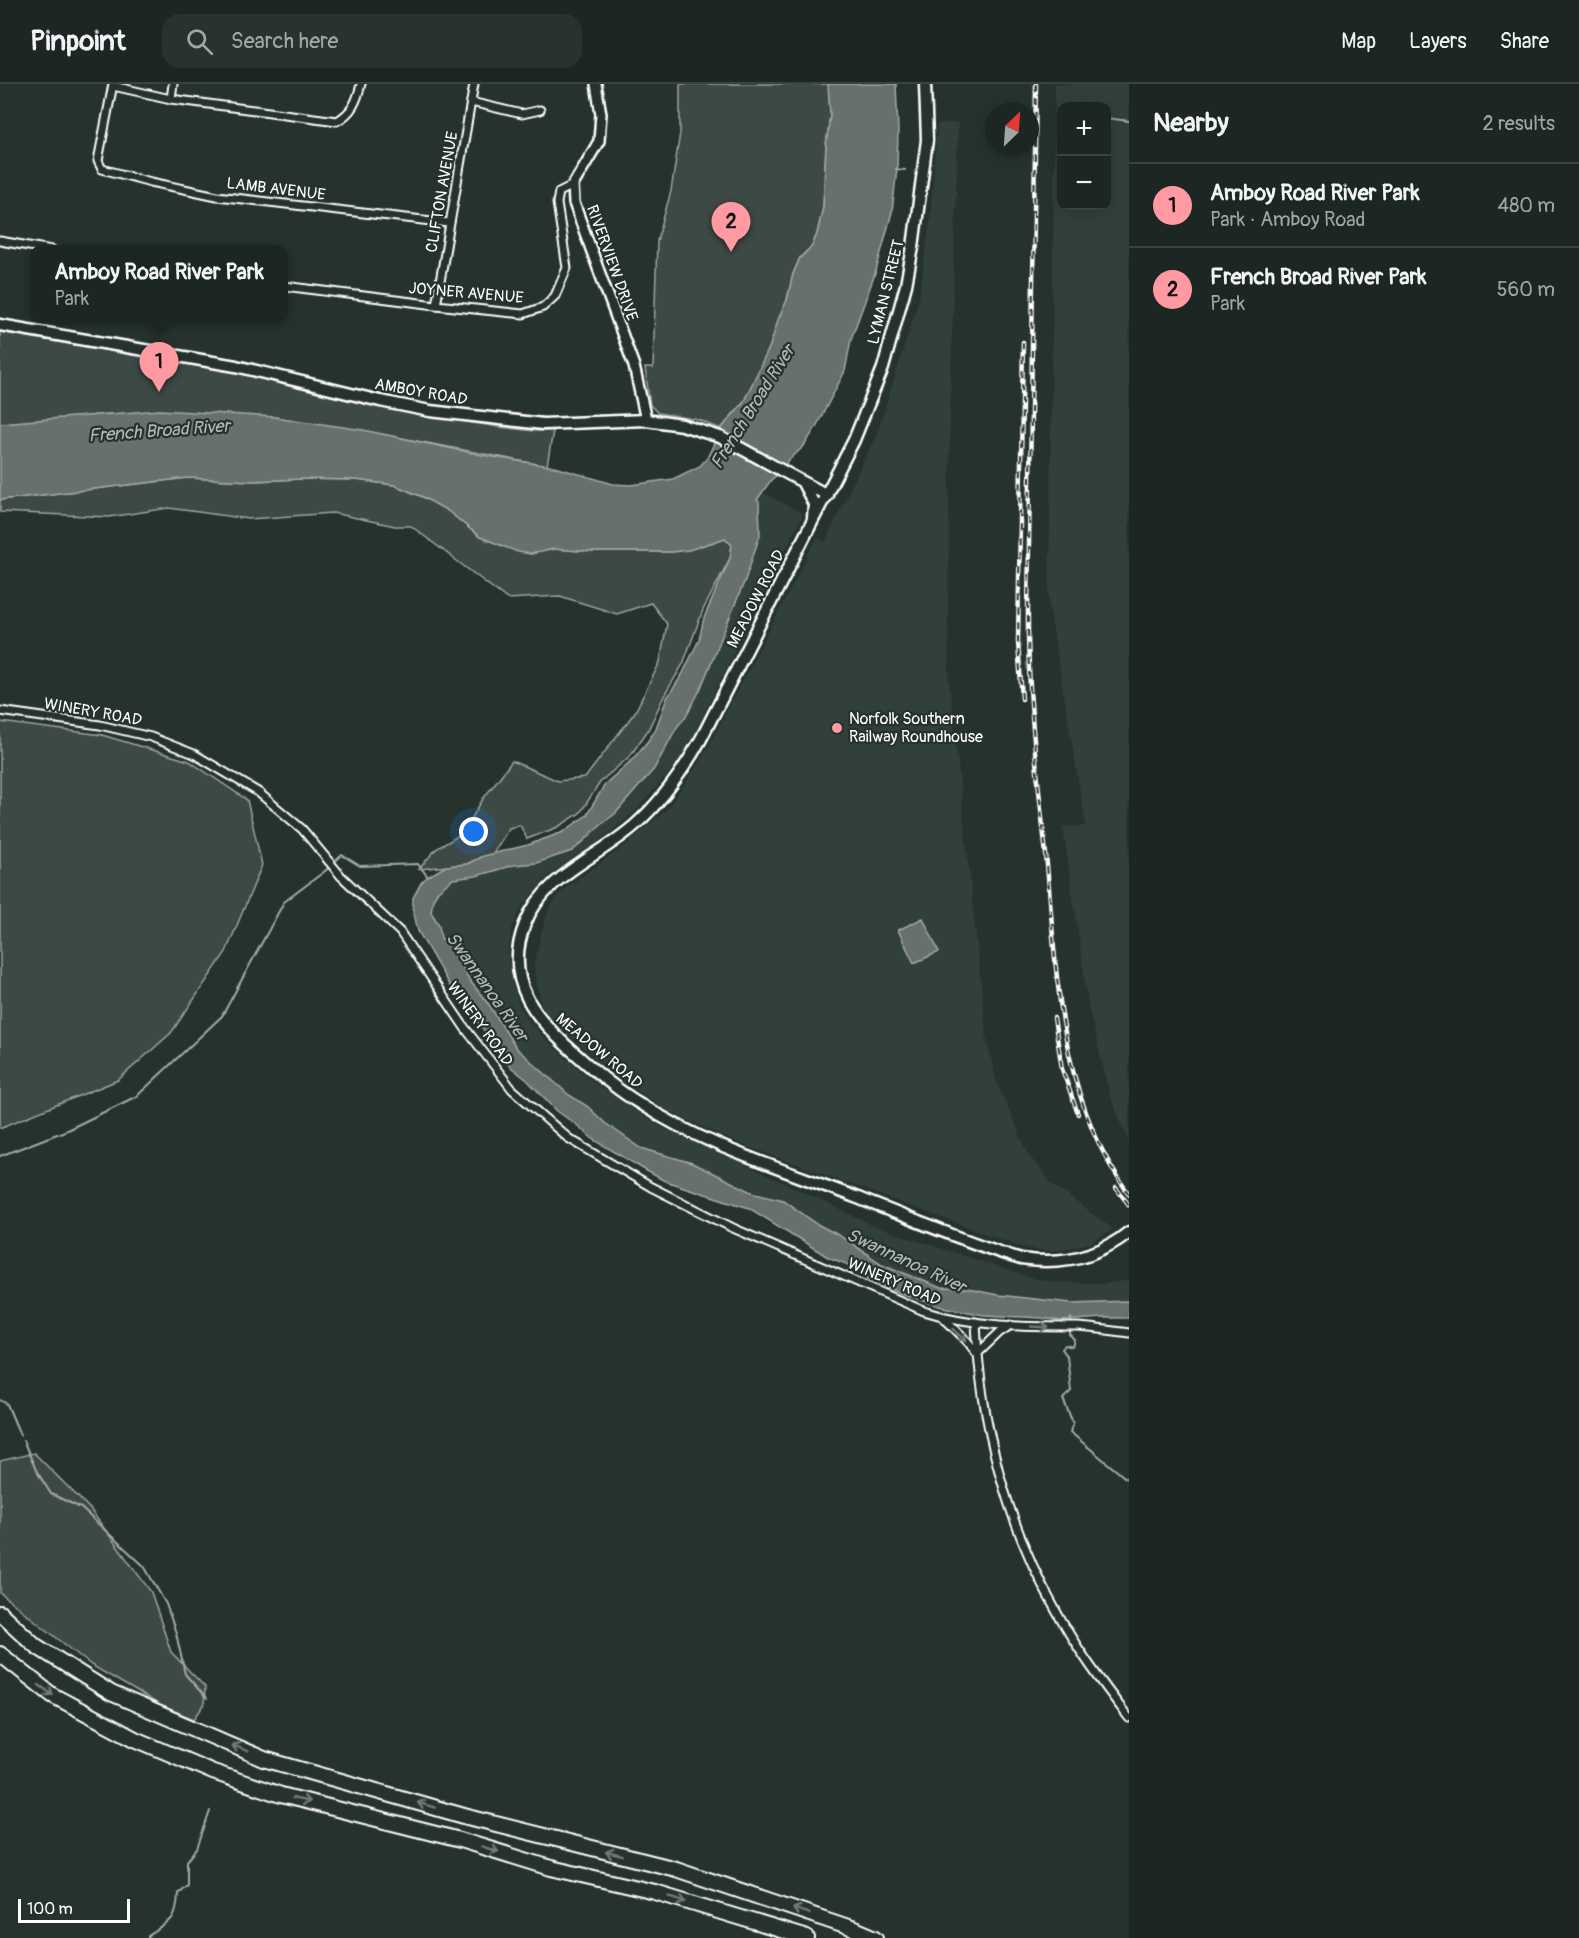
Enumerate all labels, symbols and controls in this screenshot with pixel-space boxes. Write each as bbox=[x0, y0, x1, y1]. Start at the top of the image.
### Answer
search box bbox=[162, 14, 582, 68]
text: Pinpoint bbox=[30, 24, 126, 59]
icon: search bbox=[183, 25, 216, 58]
text: Search here bbox=[231, 27, 338, 55]
text: Map bbox=[1341, 28, 1376, 55]
text: Layers bbox=[1409, 28, 1467, 55]
text: Share bbox=[1500, 28, 1549, 55]
north arrow bbox=[985, 102, 1039, 156]
map controls bbox=[1057, 102, 1111, 210]
button: + bbox=[1057, 102, 1111, 156]
text: Nearby bbox=[1153, 107, 1229, 139]
text: 2 results bbox=[1483, 111, 1555, 136]
street label: CLIFTON AVENUE bbox=[422, 130, 462, 254]
button: − bbox=[1057, 156, 1111, 210]
street label: LAMB AVENUE bbox=[225, 173, 327, 205]
text: Amboy Road River Park bbox=[1210, 179, 1420, 207]
text: 1 bbox=[1169, 193, 1176, 218]
text: 480 m bbox=[1498, 193, 1555, 218]
street label: RIVERVIEW DRIVE bbox=[582, 202, 642, 324]
pin: 2 bbox=[712, 202, 750, 252]
text: Park · Amboy Road bbox=[1210, 207, 1365, 232]
street label: LYMAN STREET bbox=[863, 237, 909, 347]
popup bbox=[30, 245, 288, 323]
text: Amboy Road River Park bbox=[54, 258, 264, 286]
text: French Broad River Park bbox=[1210, 263, 1426, 291]
text: 2 bbox=[1167, 277, 1178, 302]
text: 560 m bbox=[1497, 277, 1555, 302]
street label: JOYNER AVENUE bbox=[408, 278, 524, 308]
text: Park bbox=[54, 286, 89, 311]
text: Park bbox=[1210, 291, 1245, 316]
water label: French Broad River bbox=[706, 339, 802, 473]
pin: 1 bbox=[140, 342, 178, 392]
street label: AMBOY ROAD bbox=[373, 374, 469, 410]
water label: French Broad River bbox=[88, 414, 233, 447]
street label: MEADOW ROAD bbox=[723, 547, 789, 651]
street label: WINERY ROAD bbox=[42, 694, 144, 730]
place label: Norfolk Southern Railway Roundhouse bbox=[849, 709, 983, 747]
marker: Norfolk Southern Railway Roundhouse bbox=[830, 721, 844, 735]
your location bbox=[459, 817, 488, 846]
water label: Swannanoa River bbox=[441, 928, 535, 1048]
street label: WINERY ROAD bbox=[443, 978, 517, 1070]
street label: MEADOW ROAD bbox=[551, 1009, 647, 1093]
water label: Swannanoa River bbox=[843, 1223, 972, 1300]
street label: WINERY ROAD bbox=[844, 1253, 944, 1311]
one-way arrow bbox=[1029, 1322, 1049, 1333]
one-way arrow bbox=[953, 1328, 968, 1342]
one-way arrow bbox=[38, 1684, 54, 1696]
one-way arrow bbox=[231, 1742, 249, 1753]
one-way arrow bbox=[291, 1795, 311, 1806]
one-way arrow bbox=[417, 1799, 436, 1810]
one-way arrow bbox=[480, 1844, 499, 1855]
one-way arrow bbox=[605, 1848, 624, 1859]
one-way arrow bbox=[669, 1894, 688, 1905]
scale bar bbox=[18, 1896, 130, 1924]
text: 100 m bbox=[27, 1899, 73, 1919]
one-way arrow bbox=[792, 1905, 811, 1916]

